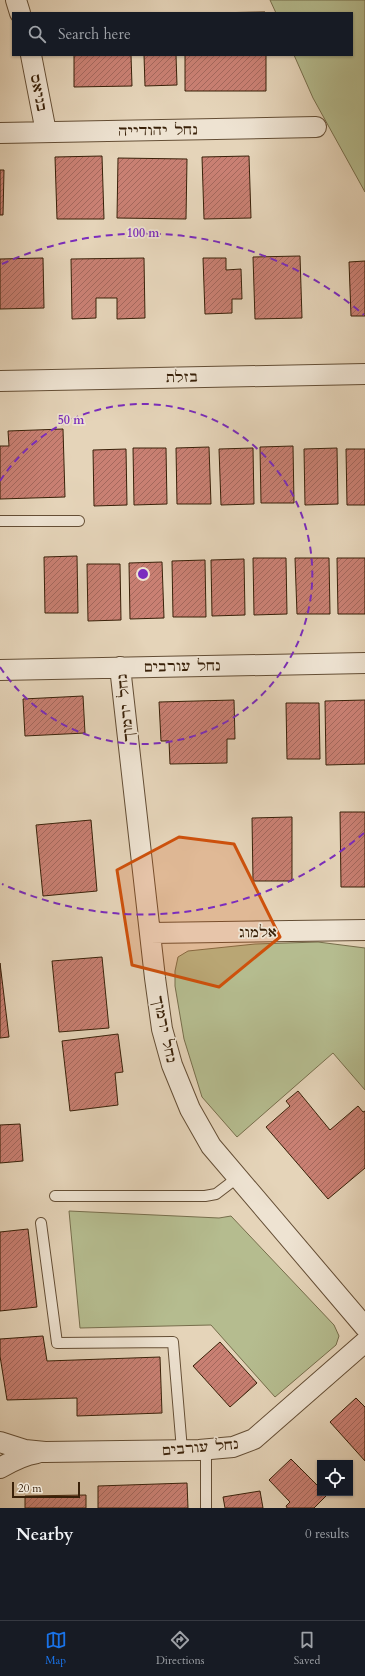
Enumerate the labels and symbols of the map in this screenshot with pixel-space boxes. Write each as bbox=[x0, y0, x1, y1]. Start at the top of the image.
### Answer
street label: בניאס bbox=[26, 73, 51, 113]
street label: נחל יהודייה bbox=[118, 120, 198, 141]
text: 100 m bbox=[127, 225, 160, 241]
street label: בזלת bbox=[166, 368, 198, 387]
text: 50 m bbox=[58, 412, 85, 428]
centre of rings bbox=[136, 567, 150, 581]
street label: נחל עורבים bbox=[143, 656, 221, 677]
street label: נחל ירמוך bbox=[112, 673, 138, 743]
street label: אלמוג bbox=[239, 923, 277, 942]
street label: נחל ירמוך bbox=[148, 994, 181, 1064]
street label: נחל עורבים bbox=[161, 1435, 239, 1460]
scale bar bbox=[12, 1480, 80, 1499]

